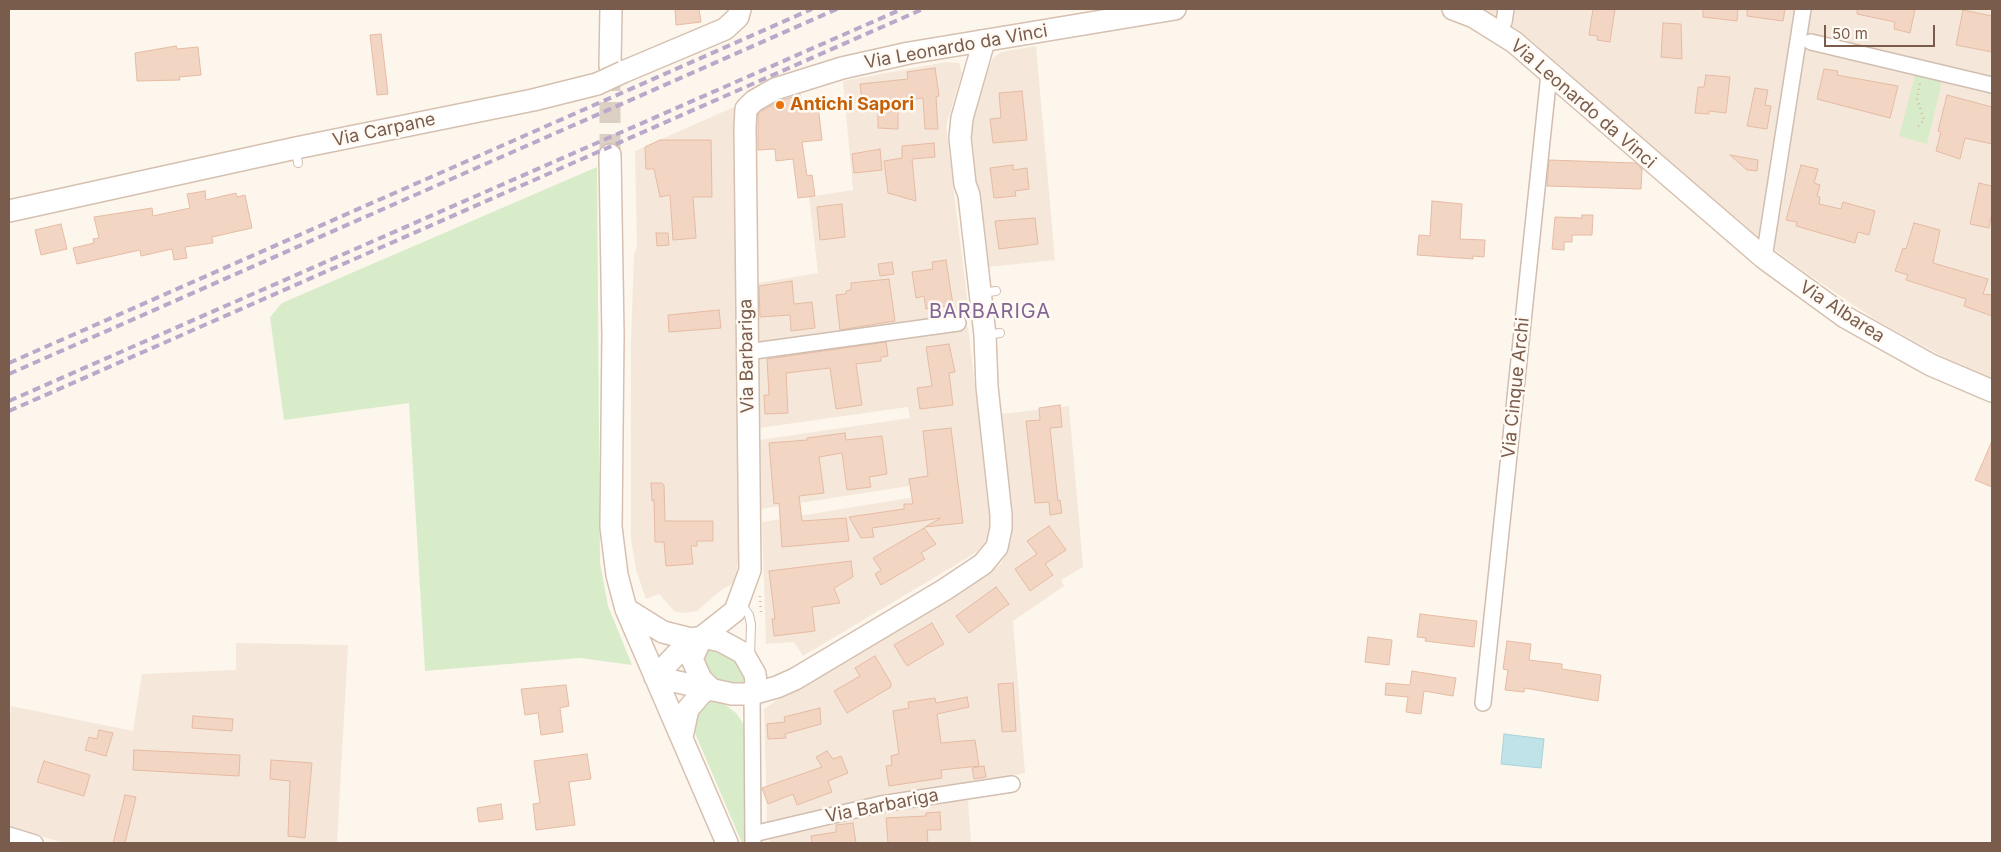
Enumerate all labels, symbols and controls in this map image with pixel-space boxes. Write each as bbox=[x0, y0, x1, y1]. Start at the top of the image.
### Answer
scale bar bbox=[1826, 15, 1937, 47]
street label: Via Leonardo da Vinci bbox=[863, 20, 1049, 74]
text: 50 m bbox=[1832, 24, 1868, 43]
street label: Via Leonardo da Vinci bbox=[1506, 35, 1660, 173]
place label: Antichi Sapori bbox=[790, 94, 914, 116]
marker: Antichi Sapori bbox=[774, 99, 786, 111]
street label: Via Carpane bbox=[331, 109, 437, 151]
street label: Via Albarea bbox=[1795, 276, 1889, 348]
street label: Via Barbariga bbox=[735, 298, 759, 414]
district label: BARBARIGA bbox=[928, 300, 1052, 324]
street label: Via Cinque Archi bbox=[1498, 317, 1534, 459]
street label: Via Barbariga bbox=[824, 784, 940, 828]

